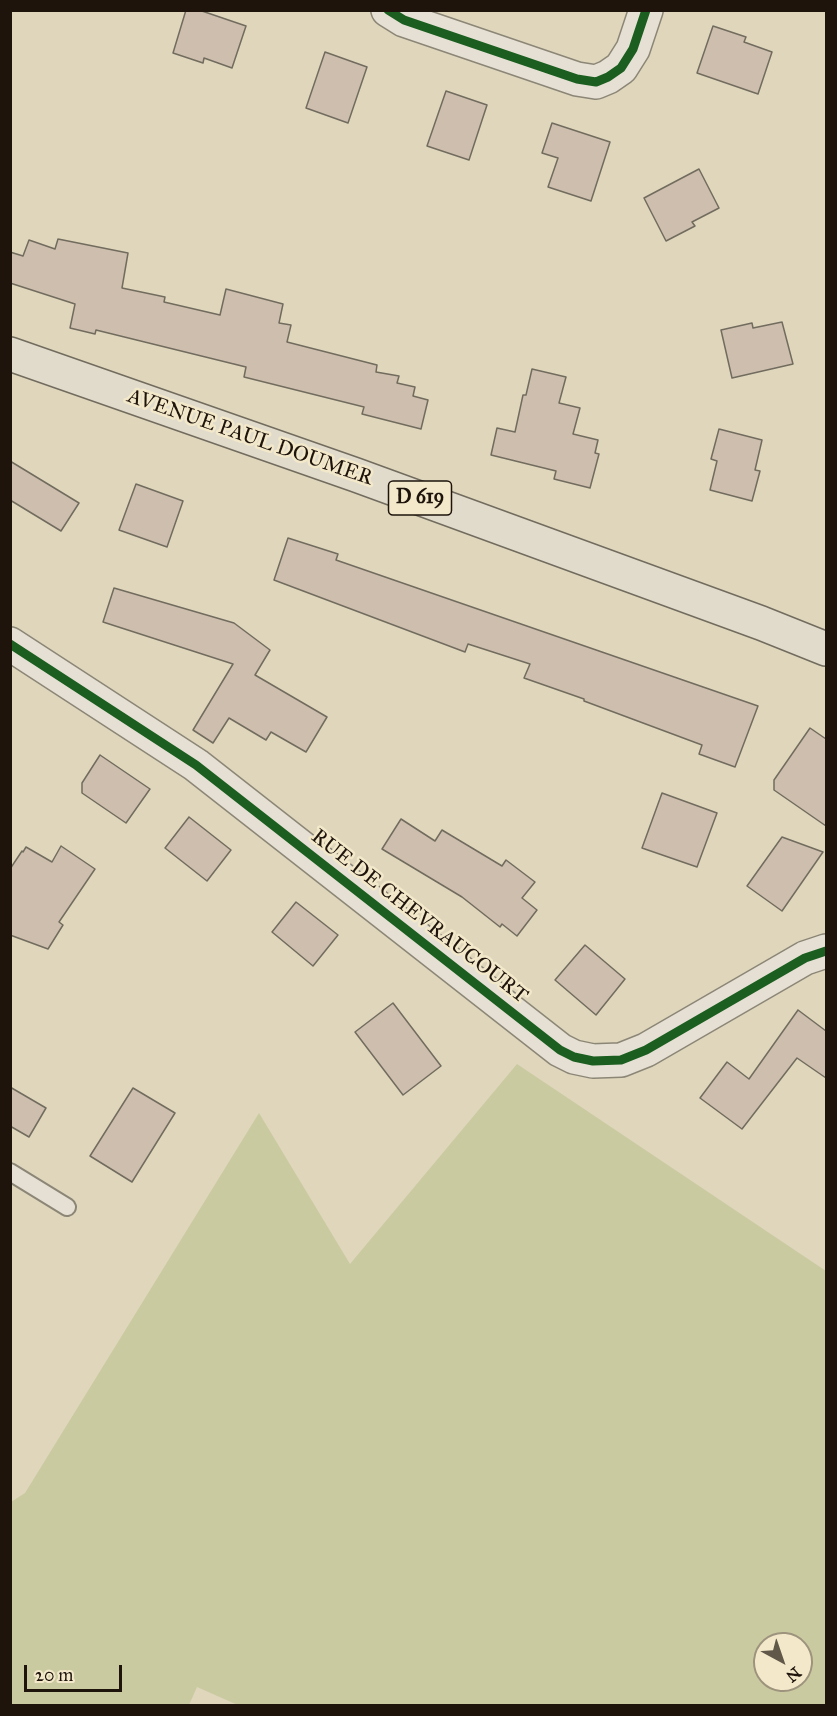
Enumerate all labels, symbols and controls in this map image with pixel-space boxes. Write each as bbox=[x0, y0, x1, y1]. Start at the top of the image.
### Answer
street label: AVENUE PAUL DOUMER bbox=[124, 384, 376, 492]
road number: D 619 bbox=[388, 481, 452, 515]
street label: RUE DE CHEVRAUCOURT bbox=[306, 825, 532, 1009]
north arrow bbox=[753, 1632, 813, 1692]
scale bar bbox=[27, 1653, 124, 1691]
text: N bbox=[782, 1663, 805, 1686]
text: 20 m bbox=[35, 1664, 73, 1686]

